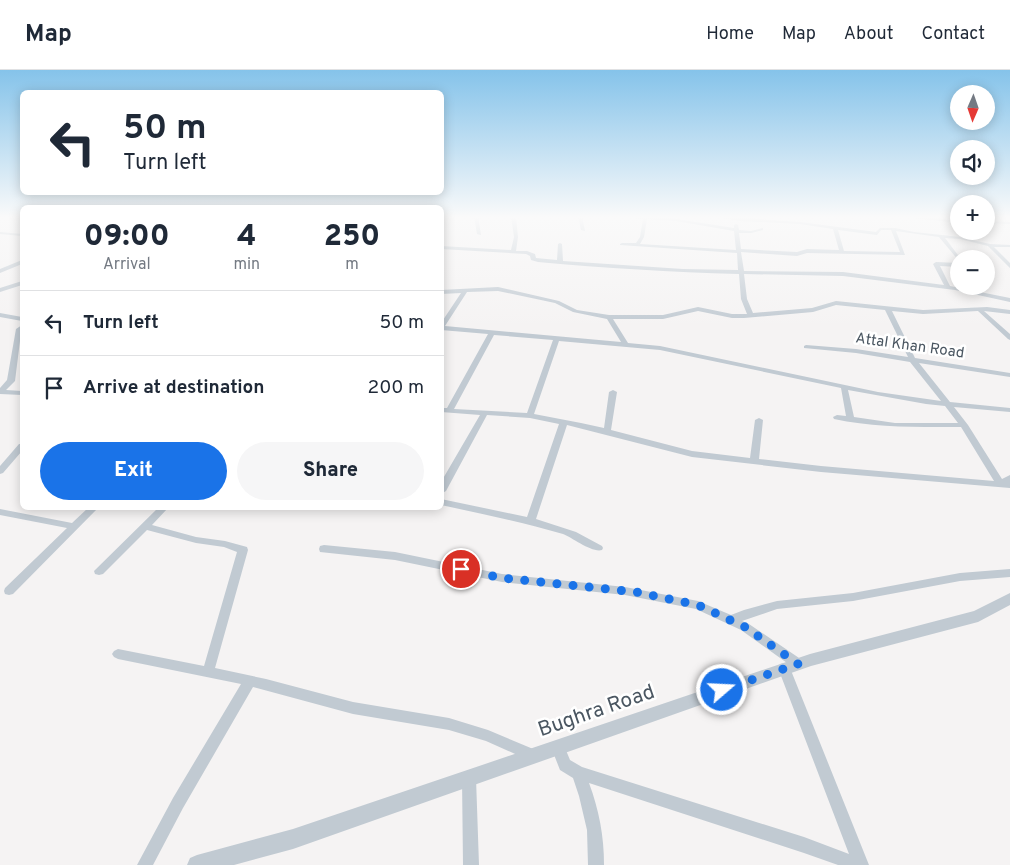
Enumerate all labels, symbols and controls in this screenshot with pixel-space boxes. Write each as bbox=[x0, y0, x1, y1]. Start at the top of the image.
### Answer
text: Map bbox=[25, 20, 72, 50]
text: Home bbox=[706, 23, 754, 46]
text: Map bbox=[782, 23, 816, 46]
text: About bbox=[844, 23, 893, 46]
text: Contact bbox=[921, 23, 985, 46]
north arrow bbox=[950, 85, 995, 130]
map controls bbox=[950, 85, 995, 295]
text: 50 m bbox=[123, 107, 207, 151]
icon: left bbox=[40, 110, 105, 175]
button: sound bbox=[950, 140, 995, 185]
text: Turn left bbox=[123, 150, 206, 177]
button: + bbox=[950, 195, 995, 240]
text: 09:00 bbox=[84, 219, 170, 256]
text: 4 bbox=[237, 219, 257, 256]
text: 250 bbox=[324, 219, 380, 256]
button: − bbox=[950, 250, 995, 295]
text: Arrival bbox=[103, 255, 151, 275]
text: min bbox=[233, 255, 260, 275]
text: m bbox=[345, 255, 359, 275]
icon: left bbox=[40, 309, 68, 337]
text: Turn left bbox=[83, 311, 159, 335]
text: 50 m bbox=[379, 311, 424, 335]
street label: Attal Khan Road bbox=[854, 329, 965, 364]
icon: arrive bbox=[40, 374, 68, 402]
text: Arrive at destination bbox=[83, 376, 264, 400]
text: 200 m bbox=[368, 376, 424, 400]
button: Exit bbox=[40, 442, 227, 500]
button: Share bbox=[237, 442, 424, 500]
pin bbox=[440, 548, 482, 590]
icon: arrive bbox=[447, 555, 475, 583]
position arrow bbox=[695, 663, 747, 715]
street label: Bughra Road bbox=[535, 679, 658, 744]

